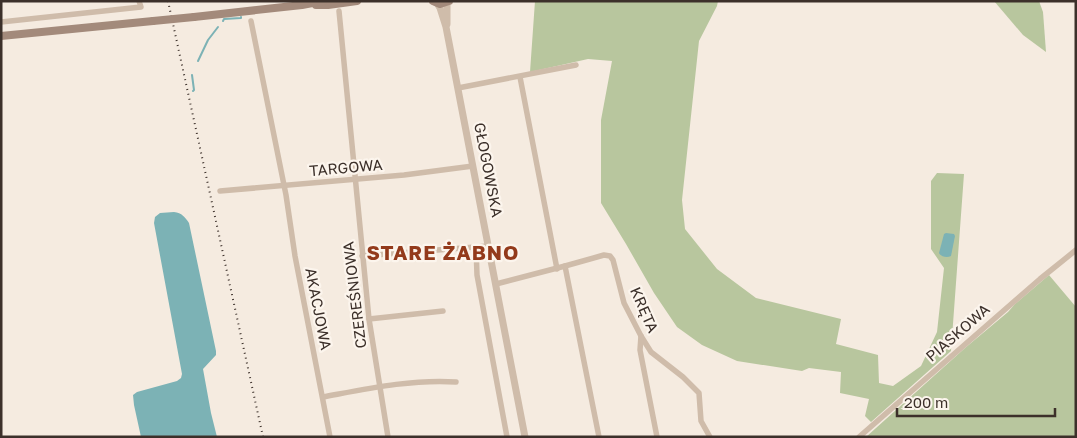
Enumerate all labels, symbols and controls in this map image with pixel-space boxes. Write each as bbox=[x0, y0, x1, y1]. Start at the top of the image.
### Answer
street label: GŁOGOWSKA bbox=[471, 121, 507, 219]
street label: TARGOWA bbox=[309, 155, 383, 179]
district label: STARE ŻABNO bbox=[367, 240, 519, 264]
street label: CZEREŚNIOWA bbox=[339, 241, 370, 350]
street label: AKACJOWA bbox=[302, 266, 336, 352]
street label: KRĘTA bbox=[627, 284, 663, 335]
street label: PIASKOWA bbox=[922, 300, 993, 365]
scale bar bbox=[897, 386, 1054, 418]
text: 200 m bbox=[904, 393, 948, 411]

